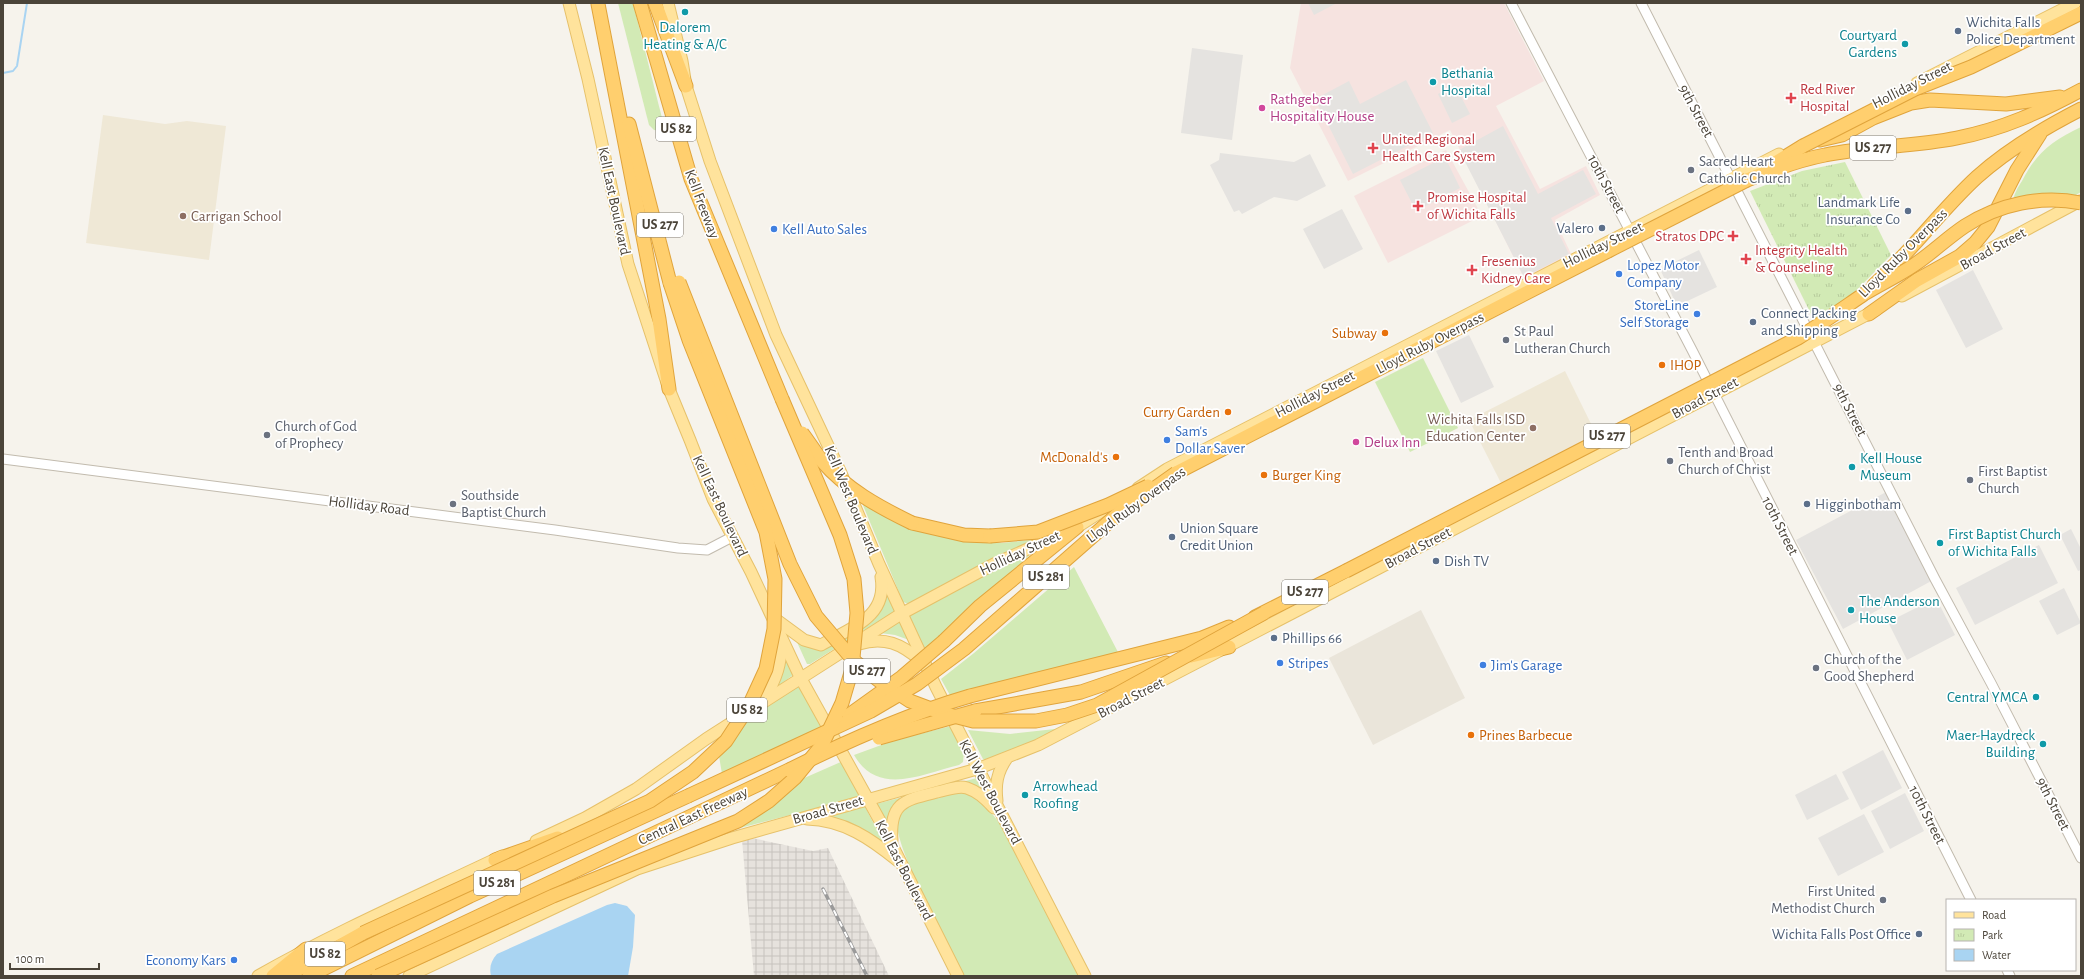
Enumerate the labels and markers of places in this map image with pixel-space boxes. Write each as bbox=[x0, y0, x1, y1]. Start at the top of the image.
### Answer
marker: Dalorem Heating & A/C bbox=[680, 7, 690, 17]
place label: Wichita Falls Police Department bbox=[1966, 15, 2075, 47]
place label: Dalorem Heating & A/C bbox=[643, 20, 727, 52]
marker: Wichita Falls Police Department bbox=[1953, 26, 1963, 36]
place label: Courtyard Gardens bbox=[1839, 28, 1897, 60]
marker: Courtyard Gardens bbox=[1900, 39, 1910, 49]
place label: Bethania Hospital bbox=[1441, 66, 1494, 98]
marker: Bethania Hospital bbox=[1428, 77, 1438, 87]
place label: Red River Hospital bbox=[1800, 82, 1855, 114]
place label: Rathgeber Hospitality House bbox=[1270, 92, 1374, 124]
marker: Red River Hospital bbox=[1785, 92, 1797, 104]
marker: Rathgeber Hospitality House bbox=[1257, 103, 1267, 113]
place label: United Regional Health Care System bbox=[1382, 132, 1496, 164]
marker: United Regional Health Care System bbox=[1367, 142, 1379, 154]
place label: Sacred Heart Catholic Church bbox=[1699, 154, 1791, 186]
marker: Sacred Heart Catholic Church bbox=[1686, 165, 1696, 175]
place label: Promise Hospital of Wichita Falls bbox=[1427, 190, 1527, 222]
place label: Landmark Life Insurance Co bbox=[1817, 195, 1900, 227]
marker: Promise Hospital of Wichita Falls bbox=[1412, 200, 1424, 212]
marker: Landmark Life Insurance Co bbox=[1903, 206, 1913, 216]
place label: Carrigan School bbox=[191, 209, 282, 224]
marker: Carrigan School bbox=[178, 211, 188, 221]
place label: Valero bbox=[1557, 221, 1594, 236]
place label: Kell Auto Sales bbox=[782, 222, 867, 237]
marker: Valero bbox=[1597, 223, 1607, 233]
marker: Kell Auto Sales bbox=[769, 224, 779, 234]
place label: Stratos DPC bbox=[1655, 229, 1724, 244]
marker: Stratos DPC bbox=[1727, 230, 1739, 242]
place label: Integrity Health & Counseling bbox=[1755, 243, 1848, 275]
marker: Integrity Health & Counseling bbox=[1740, 253, 1752, 265]
place label: Fresenius Kidney Care bbox=[1481, 254, 1551, 286]
place label: Lopez Motor Company bbox=[1627, 258, 1699, 290]
marker: Fresenius Kidney Care bbox=[1466, 264, 1478, 276]
marker: Lopez Motor Company bbox=[1614, 269, 1624, 279]
place label: StoreLine Self Storage bbox=[1620, 298, 1689, 330]
place label: Connect Packing and Shipping bbox=[1761, 306, 1857, 338]
marker: StoreLine Self Storage bbox=[1692, 309, 1702, 319]
marker: Connect Packing and Shipping bbox=[1748, 317, 1758, 327]
place label: St Paul Lutheran Church bbox=[1514, 324, 1611, 356]
place label: Subway bbox=[1332, 326, 1378, 341]
marker: Subway bbox=[1380, 328, 1390, 338]
marker: St Paul Lutheran Church bbox=[1501, 335, 1511, 345]
place label: IHOP bbox=[1670, 358, 1702, 373]
marker: IHOP bbox=[1657, 360, 1667, 370]
place label: Curry Garden bbox=[1143, 405, 1220, 420]
marker: Curry Garden bbox=[1223, 407, 1233, 417]
place label: Wichita Falls ISD Education Center bbox=[1426, 412, 1525, 444]
place label: Church of God of Prophecy bbox=[275, 419, 357, 451]
marker: Wichita Falls ISD Education Center bbox=[1528, 423, 1538, 433]
place label: Sam's Dollar Saver bbox=[1175, 424, 1245, 456]
marker: Church of God of Prophecy bbox=[262, 430, 272, 440]
marker: Sam's Dollar Saver bbox=[1162, 435, 1172, 445]
place label: Delux Inn bbox=[1364, 435, 1420, 450]
marker: Delux Inn bbox=[1351, 437, 1361, 447]
place label: Tenth and Broad Church of Christ bbox=[1678, 445, 1774, 477]
place label: McDonald's bbox=[1040, 450, 1108, 465]
place label: Kell House Museum bbox=[1860, 451, 1922, 483]
marker: McDonald's bbox=[1111, 452, 1121, 462]
marker: Tenth and Broad Church of Christ bbox=[1665, 456, 1675, 466]
marker: Kell House Museum bbox=[1847, 462, 1857, 472]
place label: First Baptist Church bbox=[1978, 464, 2047, 496]
place label: Burger King bbox=[1272, 468, 1342, 483]
marker: Burger King bbox=[1259, 470, 1269, 480]
marker: First Baptist Church bbox=[1965, 475, 1975, 485]
place label: Southside Baptist Church bbox=[461, 488, 546, 520]
place label: Higginbotham bbox=[1815, 497, 1901, 512]
marker: Southside Baptist Church bbox=[448, 499, 458, 509]
marker: Higginbotham bbox=[1802, 499, 1812, 509]
place label: Union Square Credit Union bbox=[1180, 521, 1259, 553]
place label: First Baptist Church of Wichita Falls bbox=[1948, 527, 2061, 559]
marker: Union Square Credit Union bbox=[1167, 532, 1177, 542]
marker: First Baptist Church of Wichita Falls bbox=[1935, 538, 1945, 548]
place label: Dish TV bbox=[1444, 554, 1489, 569]
marker: Dish TV bbox=[1431, 556, 1441, 566]
place label: The Anderson House bbox=[1859, 594, 1940, 626]
marker: The Anderson House bbox=[1846, 605, 1856, 615]
place label: Phillips 66 bbox=[1282, 631, 1342, 646]
marker: Phillips 66 bbox=[1269, 633, 1279, 643]
place label: Church of the Good Shepherd bbox=[1824, 652, 1915, 684]
place label: Stripes bbox=[1288, 656, 1328, 671]
marker: Stripes bbox=[1275, 658, 1285, 668]
place label: Jim's Garage bbox=[1491, 658, 1562, 673]
marker: Jim's Garage bbox=[1478, 660, 1488, 670]
marker: Church of the Good Shepherd bbox=[1811, 663, 1821, 673]
place label: Central YMCA bbox=[1947, 690, 2028, 705]
marker: Central YMCA bbox=[2031, 692, 2041, 702]
place label: Prines Barbecue bbox=[1479, 728, 1572, 743]
place label: Maer-Haydreck Building bbox=[1946, 728, 2036, 760]
marker: Prines Barbecue bbox=[1466, 730, 1476, 740]
marker: Maer-Haydreck Building bbox=[2038, 739, 2048, 749]
place label: Arrowhead Roofing bbox=[1033, 779, 1098, 811]
marker: Arrowhead Roofing bbox=[1020, 790, 1030, 800]
place label: First United Methodist Church bbox=[1771, 884, 1875, 916]
marker: First United Methodist Church bbox=[1878, 895, 1888, 905]
place label: Wichita Falls Post Office bbox=[1772, 927, 1911, 942]
marker: Wichita Falls Post Office bbox=[1914, 929, 1924, 939]
place label: Economy Kars bbox=[145, 953, 226, 968]
marker: Economy Kars bbox=[229, 955, 239, 965]

